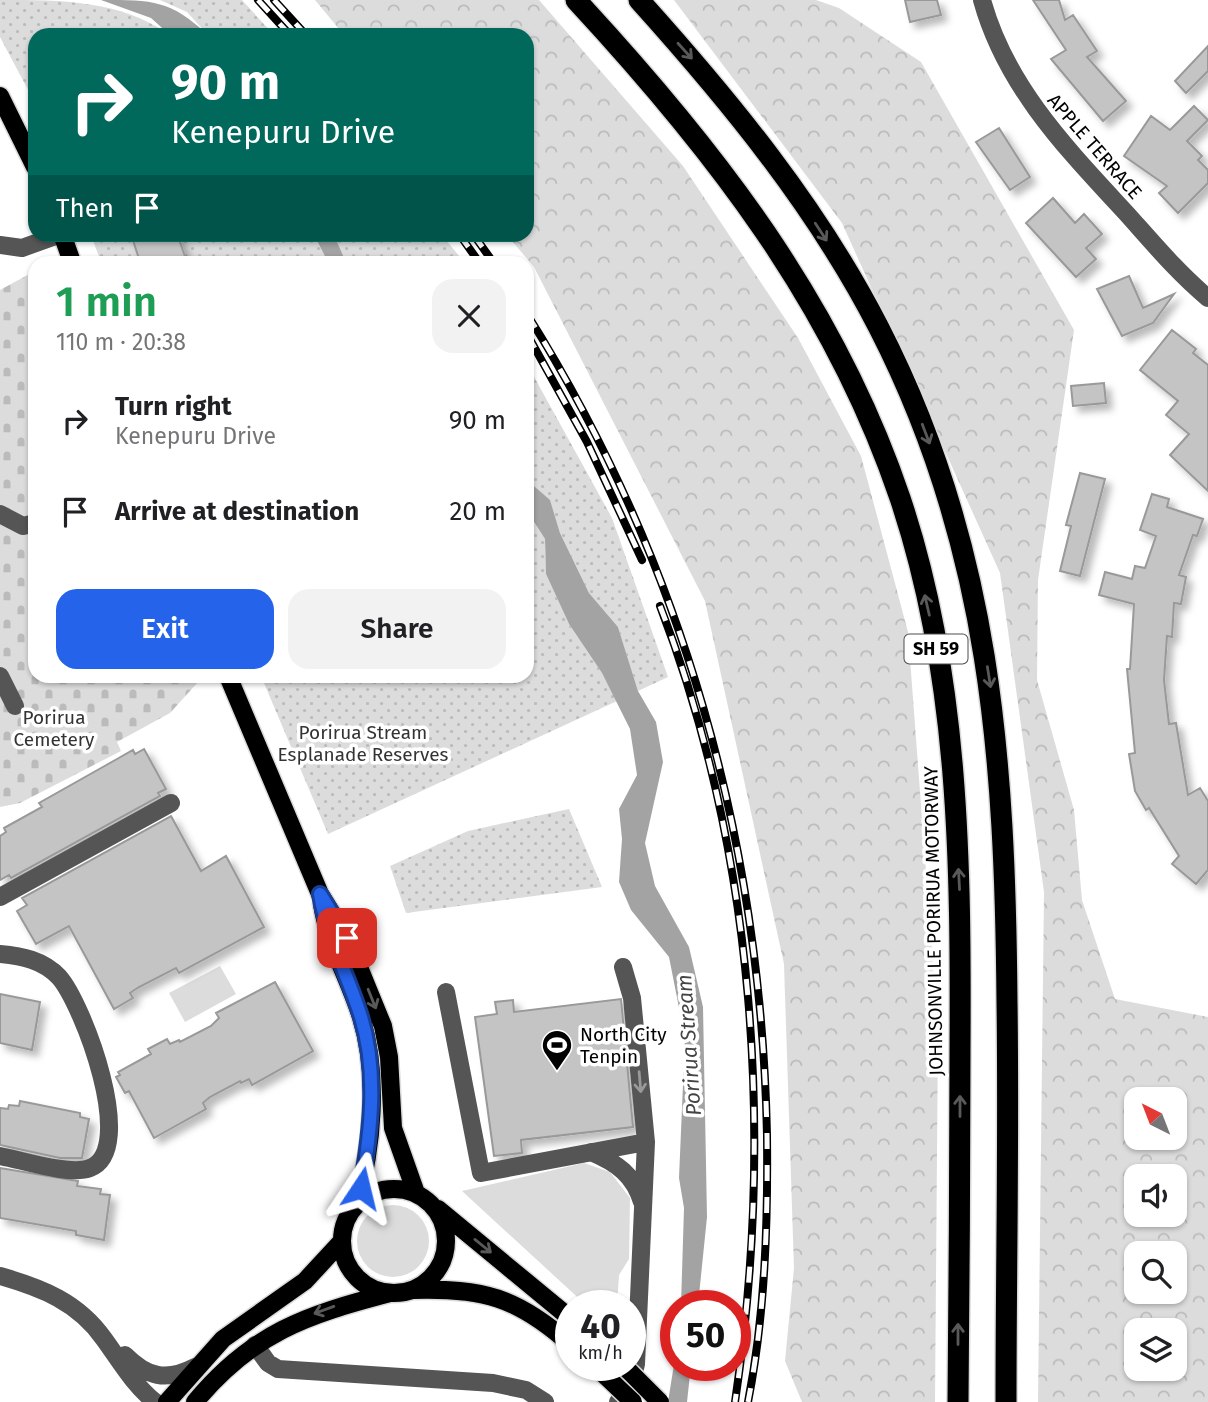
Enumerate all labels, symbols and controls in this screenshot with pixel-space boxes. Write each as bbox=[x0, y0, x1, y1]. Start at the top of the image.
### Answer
one-way arrow bbox=[676, 42, 693, 59]
text: 90 m bbox=[171, 53, 280, 112]
icon: right bbox=[56, 56, 147, 147]
street label: APPLE TERRACE bbox=[1043, 89, 1147, 204]
text: Kenepuru Drive bbox=[171, 113, 395, 151]
icon: arrive bbox=[128, 189, 166, 227]
text: Then bbox=[56, 193, 114, 224]
one-way arrow bbox=[814, 222, 829, 241]
text: 1 min bbox=[56, 277, 157, 327]
button: close bbox=[432, 279, 506, 353]
text: 110 m · 20:38 bbox=[56, 328, 186, 356]
text: Turn right bbox=[115, 391, 232, 422]
icon: right bbox=[56, 402, 94, 440]
text: 90 m bbox=[449, 405, 506, 436]
text: Kenepuru Drive bbox=[115, 422, 276, 450]
one-way arrow bbox=[920, 422, 933, 444]
icon: arrive bbox=[56, 493, 94, 531]
text: Arrive at destination bbox=[115, 496, 359, 527]
text: 20 m bbox=[449, 496, 506, 527]
button: Exit bbox=[56, 589, 274, 669]
button: Share bbox=[288, 589, 506, 669]
one-way arrow bbox=[920, 594, 933, 617]
road number: SH 59 bbox=[904, 634, 968, 664]
one-way arrow bbox=[983, 665, 996, 688]
park label: Porirua Cemetery bbox=[14, 706, 95, 751]
park label: Porirua Stream Esplanade Reserves bbox=[278, 721, 449, 766]
street label: JOHNSONVILLE PORIRUA MOTORWAY bbox=[919, 765, 948, 1076]
one-way arrow bbox=[952, 868, 965, 891]
pin bbox=[317, 908, 377, 968]
icon: arrive bbox=[328, 919, 366, 957]
water label: Porirua Stream bbox=[671, 973, 707, 1117]
one-way arrow bbox=[366, 987, 379, 1009]
place label: North City Tenpin bbox=[580, 1023, 667, 1068]
sports icon: North City Tenpin bbox=[540, 1028, 574, 1072]
one-way arrow bbox=[634, 1071, 647, 1093]
north arrow bbox=[1124, 1087, 1186, 1150]
map controls bbox=[1124, 1087, 1187, 1381]
one-way arrow bbox=[953, 1095, 967, 1118]
position arrow bbox=[324, 1151, 398, 1225]
button: sound bbox=[1124, 1164, 1187, 1227]
one-way arrow bbox=[473, 1238, 491, 1253]
button: search bbox=[1124, 1241, 1187, 1304]
speed limit sign: 50 bbox=[660, 1290, 751, 1381]
one-way arrow bbox=[313, 1304, 335, 1317]
text: 40 bbox=[580, 1305, 621, 1347]
button: layers bbox=[1124, 1318, 1187, 1381]
one-way arrow bbox=[951, 1323, 965, 1346]
text: km/h bbox=[578, 1342, 623, 1364]

